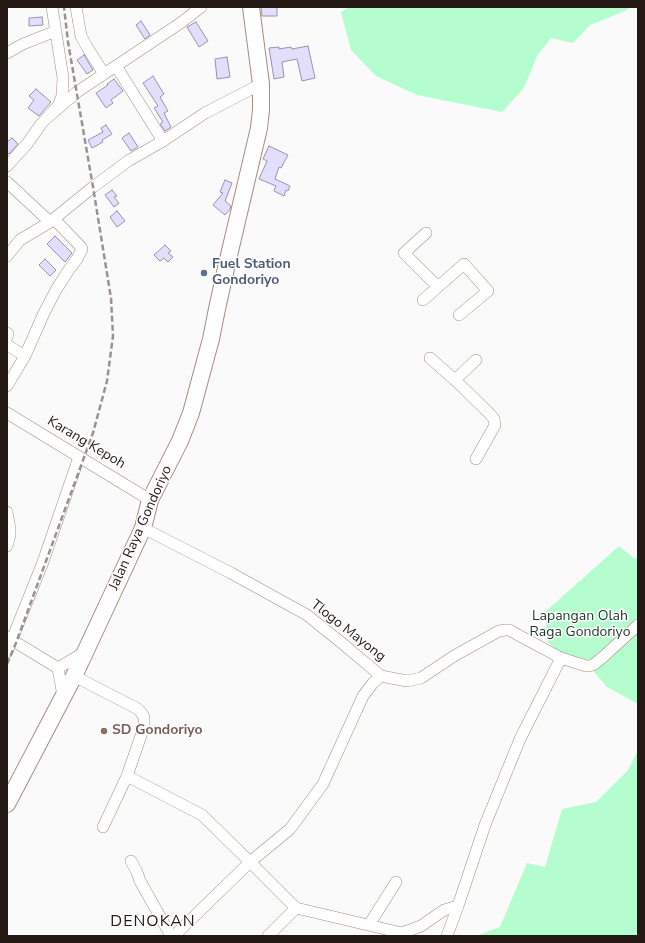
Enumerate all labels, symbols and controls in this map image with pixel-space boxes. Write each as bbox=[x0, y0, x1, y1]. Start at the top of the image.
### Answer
place label: Fuel Station Gondoriyo bbox=[212, 257, 291, 290]
marker: Fuel Station Gondoriyo bbox=[199, 268, 209, 278]
street label: Karang Kepoh bbox=[44, 413, 128, 473]
street label: Jalan Raya Gondoriyo bbox=[106, 463, 176, 593]
street label: Tlogo Mayong bbox=[307, 597, 389, 665]
park label: Lapangan Olah Raga Gondoriyo bbox=[530, 609, 630, 642]
place label: SD Gondoriyo bbox=[112, 723, 203, 739]
marker: SD Gondoriyo bbox=[99, 726, 109, 736]
district label: DENOKAN bbox=[110, 912, 196, 932]

